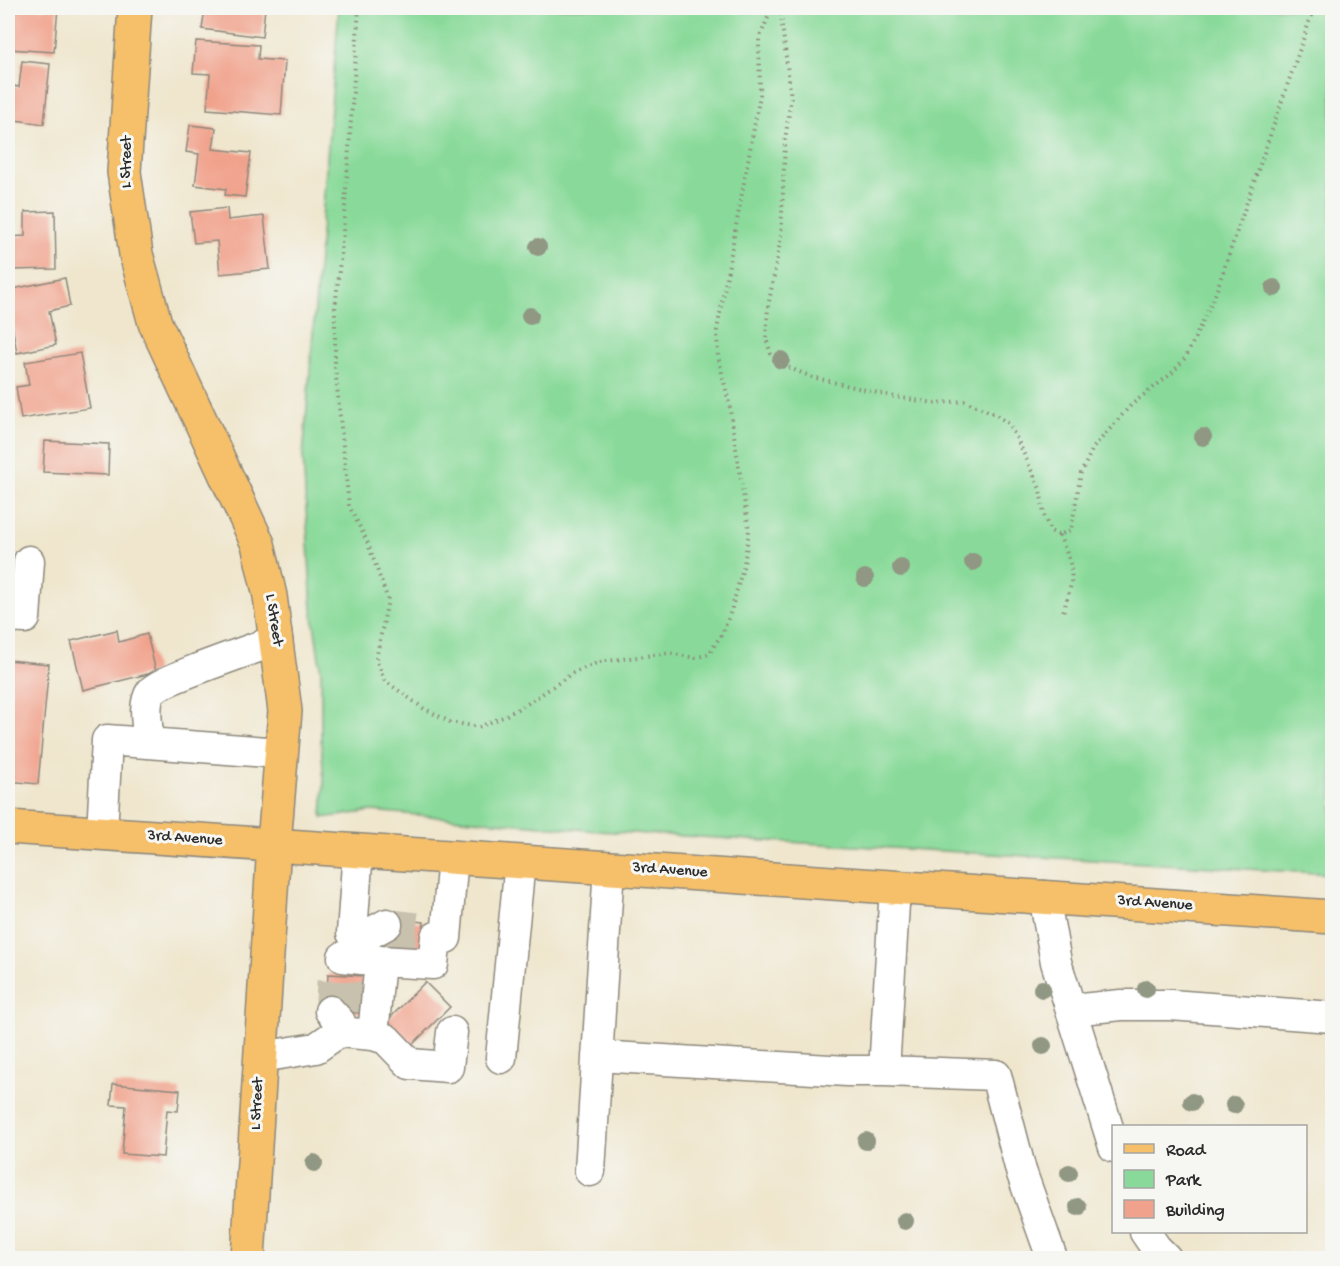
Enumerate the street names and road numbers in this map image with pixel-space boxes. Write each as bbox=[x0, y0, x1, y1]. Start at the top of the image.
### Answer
street label: L Street bbox=[118, 134, 137, 188]
street label: L Street bbox=[260, 593, 287, 649]
street label: 3rd Avenue bbox=[146, 827, 224, 851]
street label: 3rd Avenue bbox=[631, 859, 709, 883]
street label: 3rd Avenue bbox=[1116, 892, 1194, 916]
street label: L Street bbox=[247, 1076, 269, 1131]

